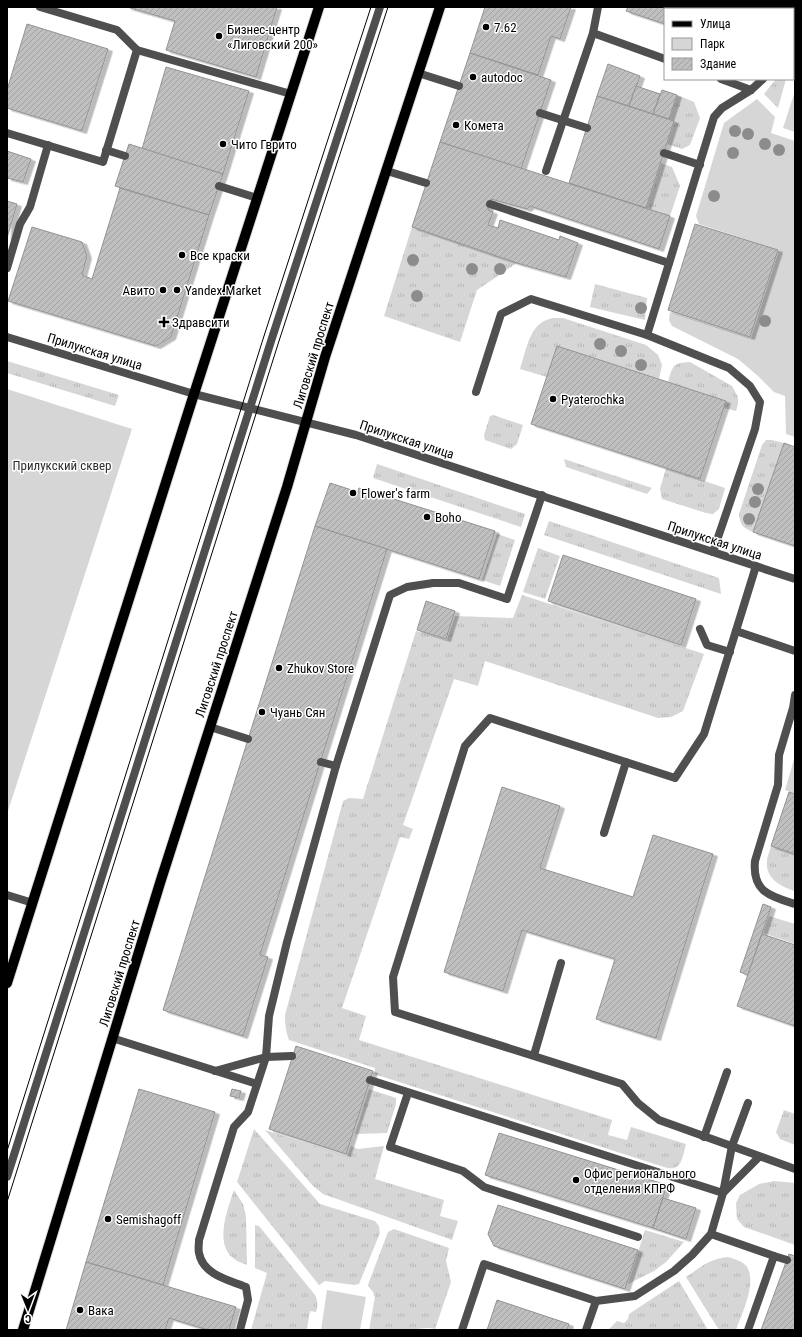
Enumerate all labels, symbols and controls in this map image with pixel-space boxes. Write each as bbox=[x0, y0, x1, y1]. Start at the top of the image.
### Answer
legend bbox=[664, 8, 794, 80]
text: Улица bbox=[700, 17, 731, 31]
place label: 7.62 bbox=[494, 20, 517, 35]
place label: Бизнес-центр «Лиговский 200» bbox=[227, 22, 318, 52]
marker: 7.62 bbox=[481, 22, 491, 32]
marker: Бизнес-центр «Лиговский 200» bbox=[214, 31, 224, 41]
text: Парк bbox=[700, 37, 725, 51]
text: Здание bbox=[700, 57, 737, 71]
place label: autodoc bbox=[481, 70, 523, 85]
marker: autodoc bbox=[468, 72, 478, 82]
place label: Комета bbox=[464, 118, 504, 133]
marker: Комета bbox=[451, 120, 461, 130]
place label: Чито Гврито bbox=[231, 137, 297, 152]
marker: Чито Гврито bbox=[218, 139, 228, 149]
place label: Все краски bbox=[190, 248, 250, 263]
marker: Все краски bbox=[177, 250, 187, 260]
place label: Авито bbox=[123, 283, 155, 298]
place label: Yandex.Market bbox=[185, 283, 261, 298]
marker: Авито bbox=[158, 285, 168, 295]
marker: Yandex.Market bbox=[172, 285, 182, 295]
street label: Лиговский проспект bbox=[290, 299, 337, 410]
place label: Здравсити bbox=[172, 315, 230, 330]
marker: Здравсити bbox=[159, 317, 169, 327]
street label: Прилукская улица bbox=[46, 330, 144, 373]
place label: Pyaterochka bbox=[561, 392, 625, 407]
marker: Pyaterochka bbox=[548, 394, 558, 404]
street label: Прилукская улица bbox=[358, 417, 456, 462]
park label: Прилукский сквер bbox=[12, 458, 112, 473]
place label: Flower's farm bbox=[361, 486, 430, 501]
marker: Flower's farm bbox=[348, 488, 358, 498]
place label: Boho bbox=[435, 510, 461, 525]
marker: Boho bbox=[422, 512, 432, 522]
street label: Прилукская улица bbox=[666, 518, 764, 563]
street label: Лиговский проспект bbox=[192, 609, 241, 719]
place label: Zhukov Store bbox=[287, 661, 354, 676]
marker: Zhukov Store bbox=[274, 663, 284, 673]
place label: Чуань Сян bbox=[270, 705, 325, 720]
marker: Чуань Сян bbox=[257, 707, 267, 717]
street label: Лиговский проспект bbox=[96, 917, 143, 1028]
place label: Офис регионального отделения КПРФ bbox=[584, 1166, 696, 1196]
marker: Офис регионального отделения КПРФ bbox=[571, 1175, 581, 1185]
place label: Semishagoff bbox=[116, 1212, 181, 1227]
marker: Semishagoff bbox=[103, 1214, 113, 1224]
north arrow bbox=[8, 1289, 48, 1329]
place label: Вака bbox=[88, 1303, 114, 1318]
marker: Вака bbox=[75, 1305, 85, 1315]
text: С bbox=[25, 1312, 31, 1325]

